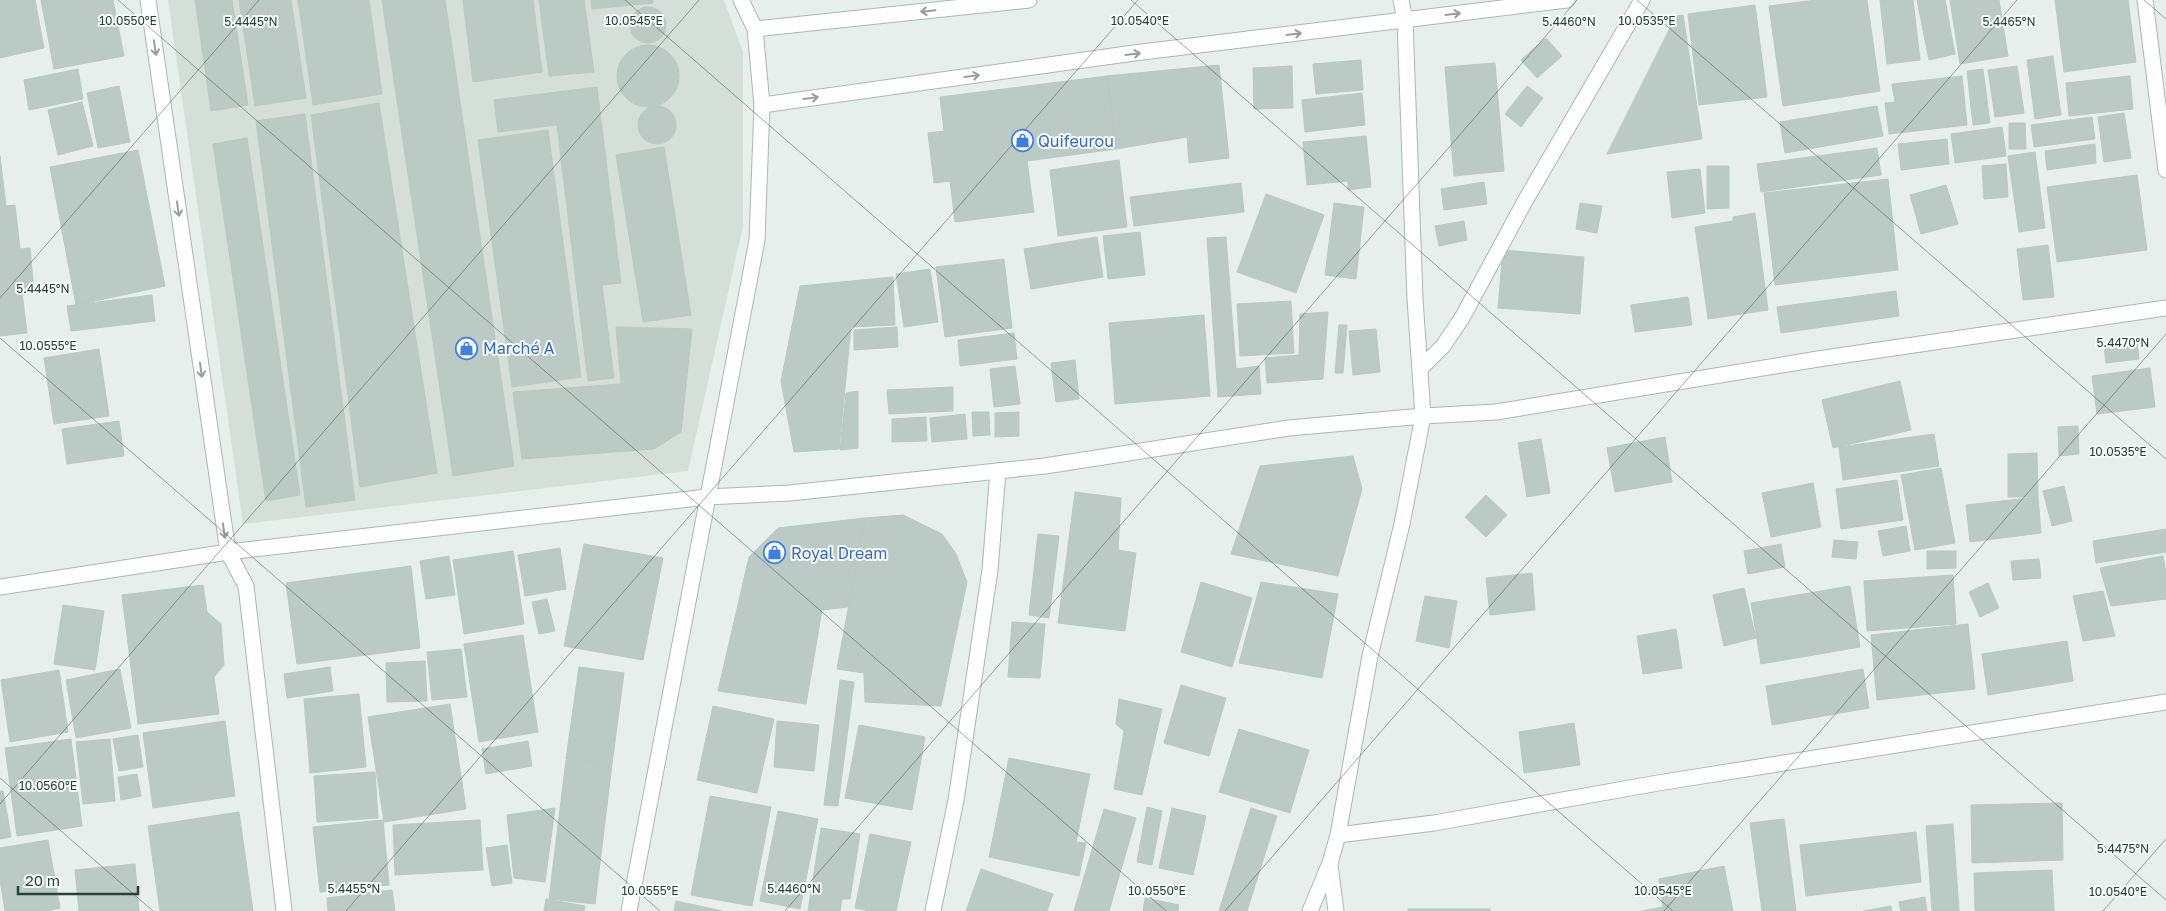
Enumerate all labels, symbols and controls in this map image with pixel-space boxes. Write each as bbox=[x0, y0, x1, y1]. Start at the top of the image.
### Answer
one-way arrow bbox=[920, 6, 936, 15]
one-way arrow bbox=[1445, 9, 1461, 19]
text: 10.0550°E bbox=[99, 13, 157, 28]
text: 10.0545°E bbox=[605, 13, 663, 28]
text: 10.0540°E bbox=[1111, 13, 1169, 28]
text: 10.0535°E bbox=[1618, 13, 1676, 28]
text: 5.4445°N bbox=[224, 14, 278, 29]
text: 5.4460°N bbox=[1542, 14, 1596, 29]
text: 5.4465°N bbox=[1982, 14, 2036, 29]
one-way arrow bbox=[1286, 29, 1302, 39]
one-way arrow bbox=[150, 40, 160, 56]
one-way arrow bbox=[1124, 49, 1140, 59]
one-way arrow bbox=[963, 71, 979, 81]
one-way arrow bbox=[802, 93, 818, 103]
shop icon: Quifeurou bbox=[1010, 129, 1034, 153]
place label: Quifeurou bbox=[1038, 131, 1114, 151]
one-way arrow bbox=[173, 201, 183, 217]
text: 5.4445°N bbox=[16, 281, 70, 296]
text: 5.4470°N bbox=[2097, 335, 2149, 350]
shop icon: Marché A bbox=[455, 336, 479, 360]
text: 10.0555°E bbox=[19, 338, 77, 353]
place label: Marché A bbox=[483, 338, 555, 358]
one-way arrow bbox=[197, 362, 207, 378]
text: 10.0535°E bbox=[2089, 444, 2147, 459]
one-way arrow bbox=[220, 522, 230, 538]
shop icon: Royal Dream bbox=[763, 541, 787, 565]
place label: Royal Dream bbox=[791, 543, 887, 563]
text: 10.0560°E bbox=[19, 778, 77, 793]
text: 5.4475°N bbox=[2097, 841, 2149, 856]
scale bar bbox=[18, 864, 138, 896]
text: 20 m bbox=[25, 871, 60, 889]
text: 5.4455°N bbox=[328, 881, 380, 896]
text: 5.4460°N bbox=[767, 881, 821, 896]
text: 10.0555°E bbox=[621, 883, 679, 898]
text: 10.0550°E bbox=[1128, 883, 1186, 898]
text: 10.0545°E bbox=[1634, 883, 1692, 898]
text: 10.0540°E bbox=[2089, 884, 2147, 899]

